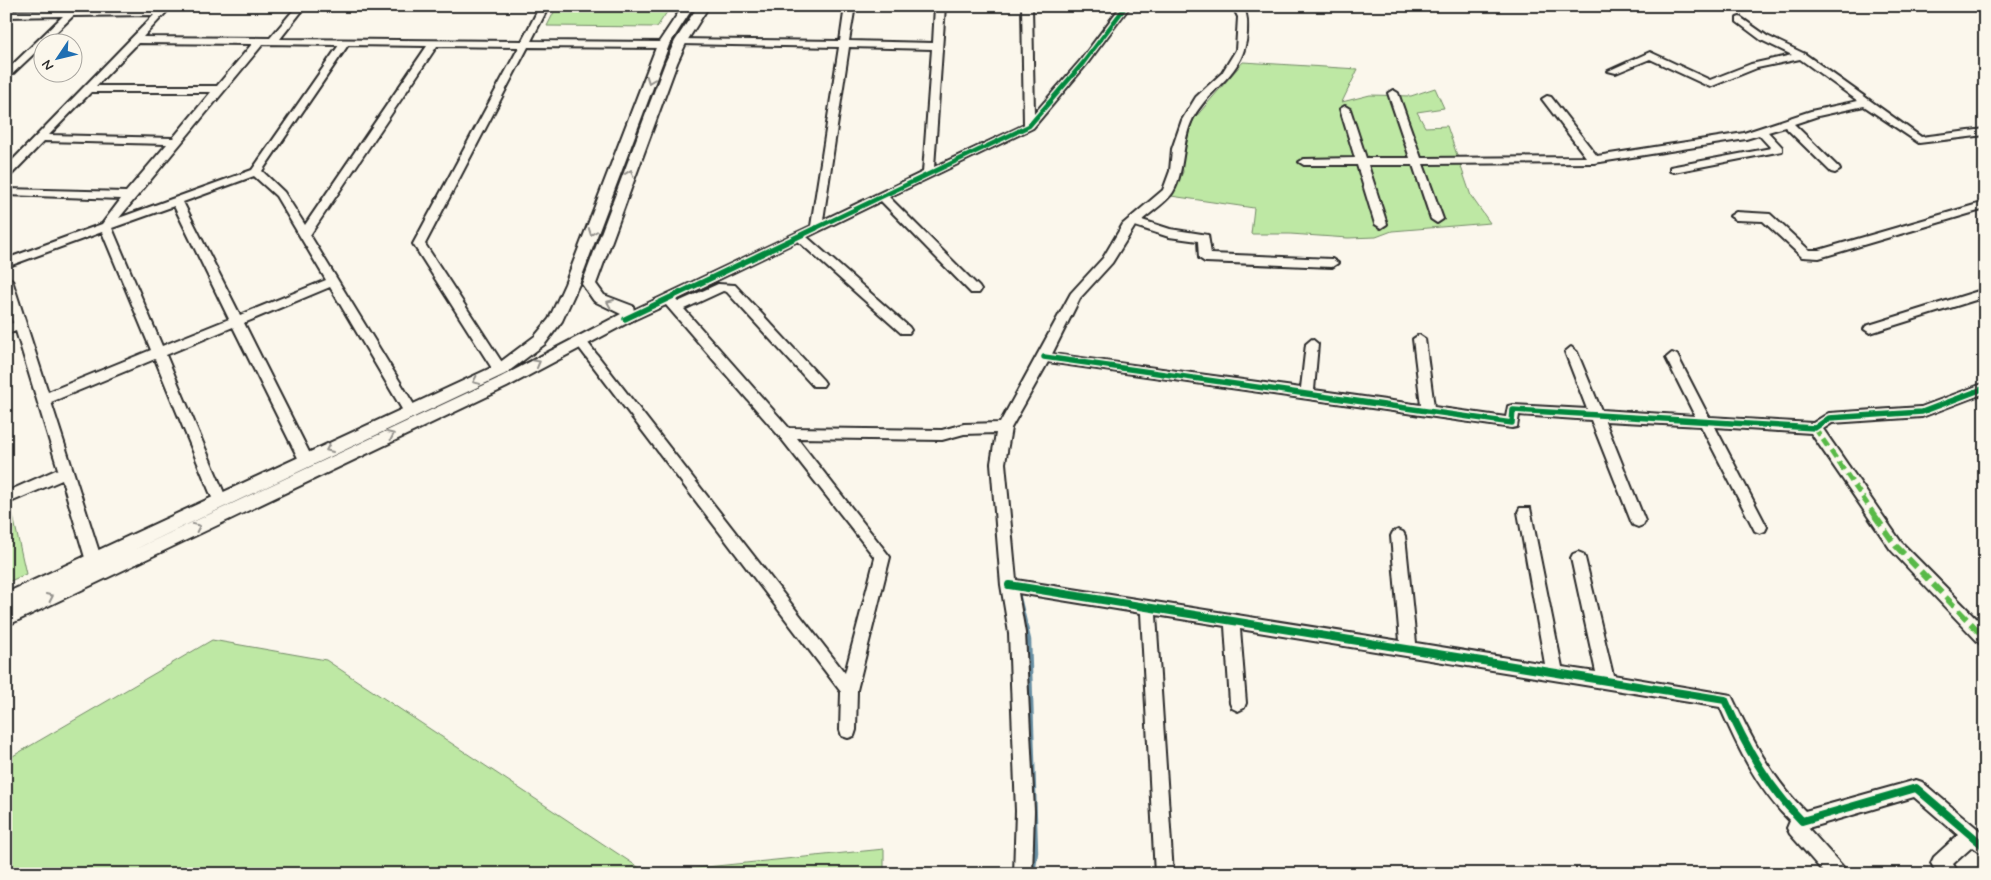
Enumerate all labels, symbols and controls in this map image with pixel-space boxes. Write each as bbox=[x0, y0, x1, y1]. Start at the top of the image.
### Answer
north arrow bbox=[32, 32, 82, 82]
text: N bbox=[38, 56, 58, 74]
one-way arrow bbox=[646, 75, 656, 83]
one-way arrow bbox=[624, 169, 634, 178]
one-way arrow bbox=[588, 227, 598, 235]
one-way arrow bbox=[606, 298, 615, 309]
one-way arrow bbox=[532, 359, 541, 369]
one-way arrow bbox=[472, 375, 481, 385]
one-way arrow bbox=[386, 431, 395, 441]
one-way arrow bbox=[325, 443, 334, 453]
one-way arrow bbox=[192, 523, 201, 533]
one-way arrow bbox=[45, 593, 54, 603]

